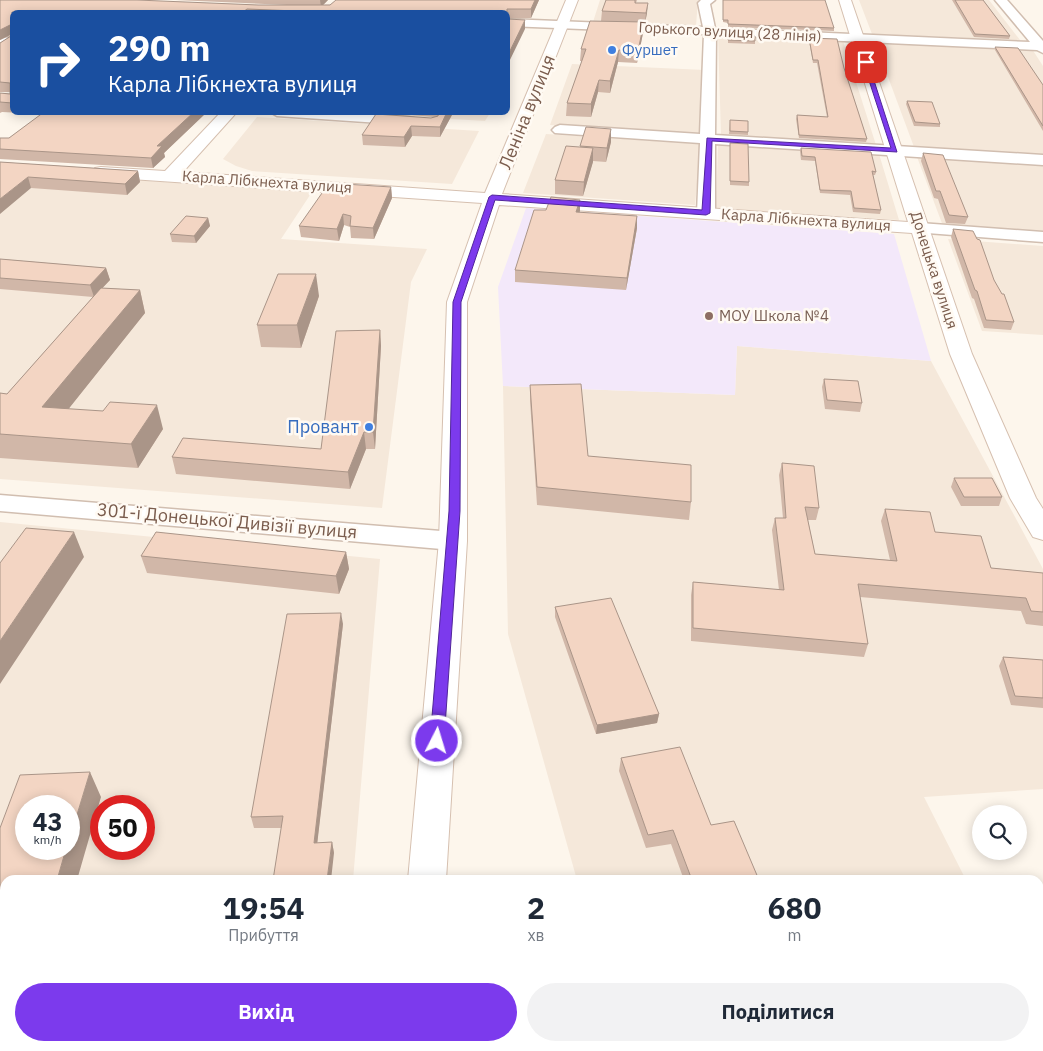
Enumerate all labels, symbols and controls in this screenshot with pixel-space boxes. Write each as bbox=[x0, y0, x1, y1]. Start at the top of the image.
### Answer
street label: Горького вулиця (28 лiнiя) bbox=[638, 17, 822, 46]
text: 290 m bbox=[108, 25, 211, 71]
icon: right bbox=[25, 30, 90, 95]
place label: Фуршет bbox=[622, 40, 678, 59]
pin bbox=[845, 41, 887, 83]
marker: Фуршет bbox=[606, 44, 618, 56]
icon: arrive bbox=[852, 48, 880, 76]
street label: Леніна вулиця bbox=[493, 51, 560, 172]
text: Карла Лібкнехта вулиця bbox=[108, 69, 357, 98]
street label: Карла Лібкнехта вулиця bbox=[182, 166, 352, 197]
street label: Карла Лібкнехта вулиця bbox=[721, 204, 891, 235]
street label: Донецька вулиця bbox=[907, 209, 962, 331]
place label: МОУ Школа №4 bbox=[719, 306, 829, 325]
marker: МОУ Школа №4 bbox=[703, 310, 715, 322]
place label: Провант bbox=[287, 415, 360, 438]
marker: Провант bbox=[363, 421, 375, 433]
street label: 301-ї Донецької Дивізії вулиця bbox=[96, 498, 358, 543]
position arrow bbox=[410, 714, 462, 766]
speed limit sign: 50 bbox=[90, 795, 155, 860]
text: 43 bbox=[32, 805, 63, 838]
map controls bbox=[972, 805, 1027, 860]
button: search bbox=[972, 805, 1027, 860]
text: km/h bbox=[33, 832, 62, 847]
text: 19:54 bbox=[223, 888, 304, 927]
text: 2 bbox=[527, 888, 545, 927]
text: 680 bbox=[767, 888, 821, 927]
text: Прибуття bbox=[228, 925, 299, 945]
text: хв bbox=[527, 925, 544, 945]
text: m bbox=[787, 925, 801, 945]
button: Вихід bbox=[15, 983, 517, 1041]
button: Поділитися bbox=[527, 983, 1029, 1041]

